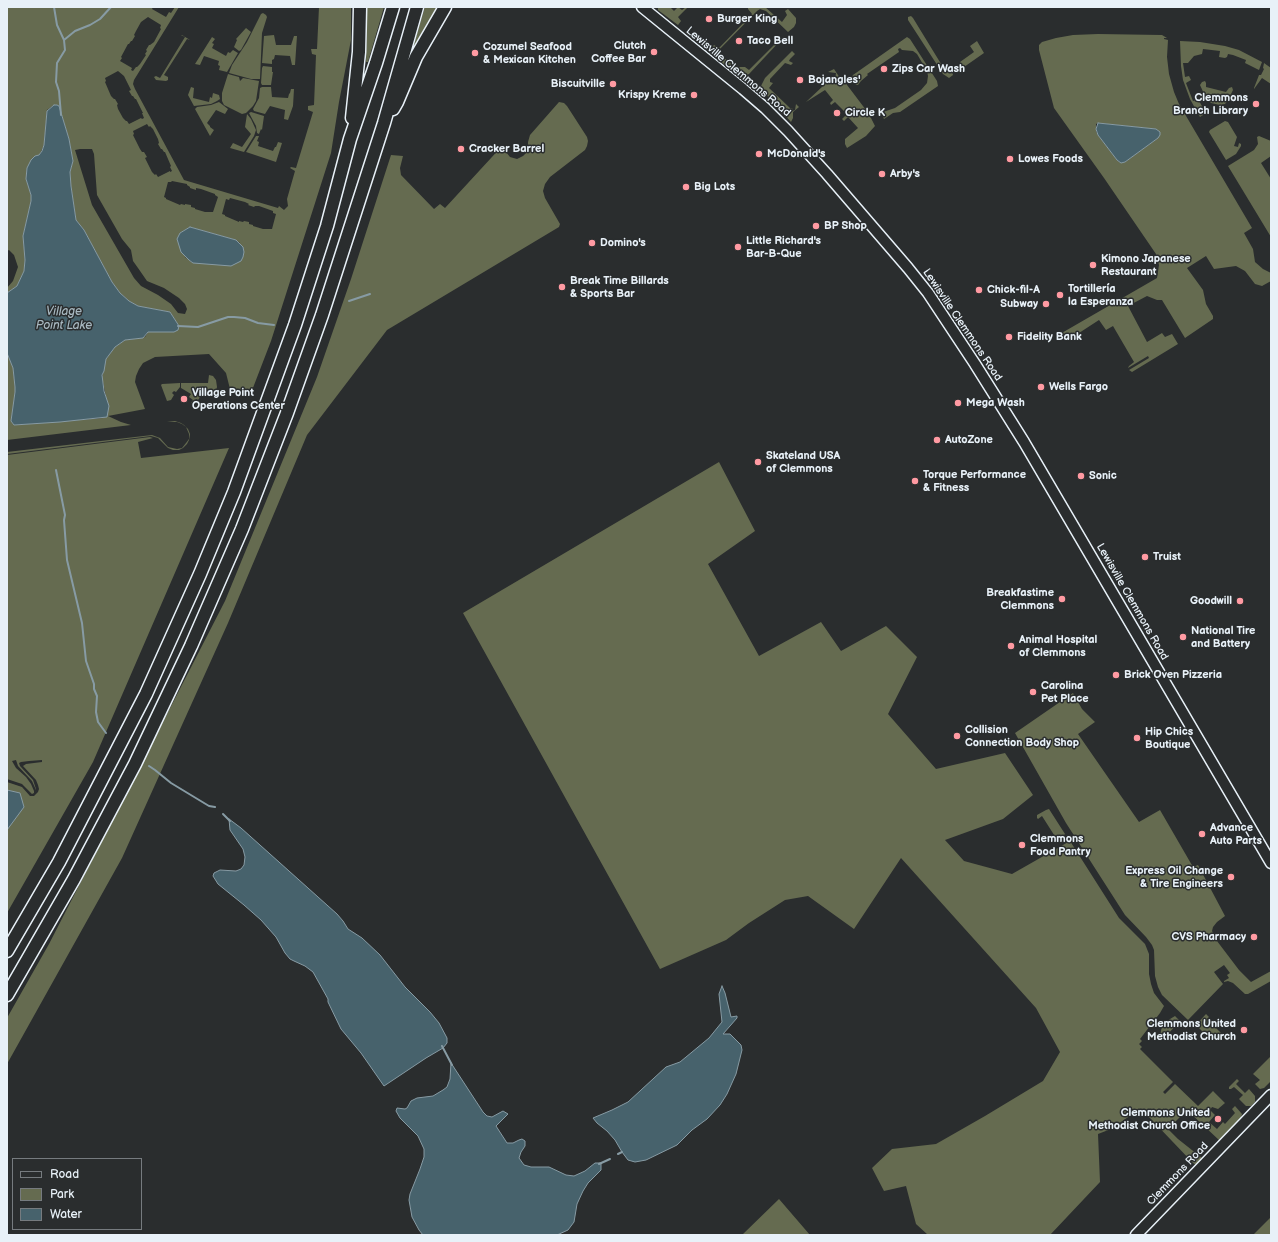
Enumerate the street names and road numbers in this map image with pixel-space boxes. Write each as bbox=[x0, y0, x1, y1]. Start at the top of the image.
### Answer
street label: Lewisville Clemmons Road bbox=[683, 24, 793, 120]
street label: Lewisville Clemmons Road bbox=[919, 266, 1005, 384]
street label: Lewisville Clemmons Road bbox=[1093, 541, 1171, 663]
street label: Clemmons Road bbox=[1145, 1140, 1211, 1208]

